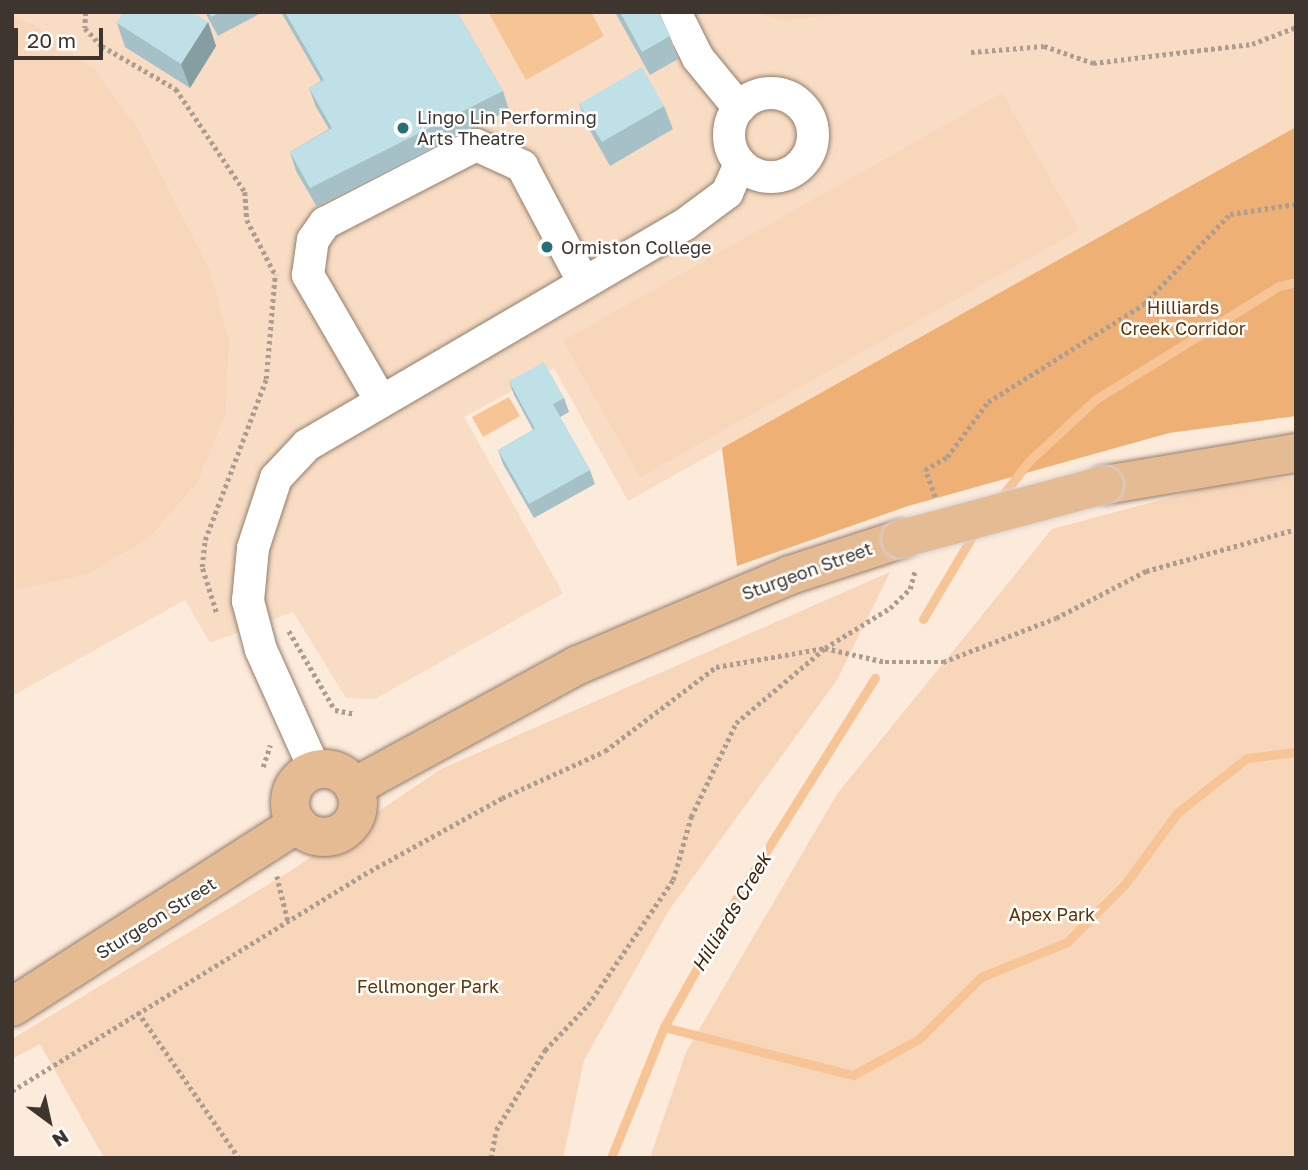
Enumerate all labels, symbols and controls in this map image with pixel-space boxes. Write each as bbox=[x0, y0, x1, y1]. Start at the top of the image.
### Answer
scale bar bbox=[18, 14, 107, 58]
text: 20 m bbox=[27, 27, 76, 53]
place label: Lingo Lin Performing Arts Theatre bbox=[417, 107, 597, 150]
marker: Lingo Lin Performing Arts Theatre bbox=[395, 120, 411, 136]
place label: Ormiston College bbox=[561, 236, 712, 258]
marker: Ormiston College bbox=[539, 239, 555, 255]
park label: Hilliards Creek Corridor bbox=[1120, 297, 1246, 340]
street label: Sturgeon Street bbox=[739, 537, 875, 605]
water label: Hilliards Creek bbox=[687, 849, 775, 975]
street label: Sturgeon Street bbox=[92, 872, 220, 964]
park label: Apex Park bbox=[1009, 903, 1095, 925]
park label: Fellmonger Park bbox=[357, 975, 499, 997]
north arrow bbox=[14, 1086, 84, 1156]
text: N bbox=[48, 1125, 73, 1153]

